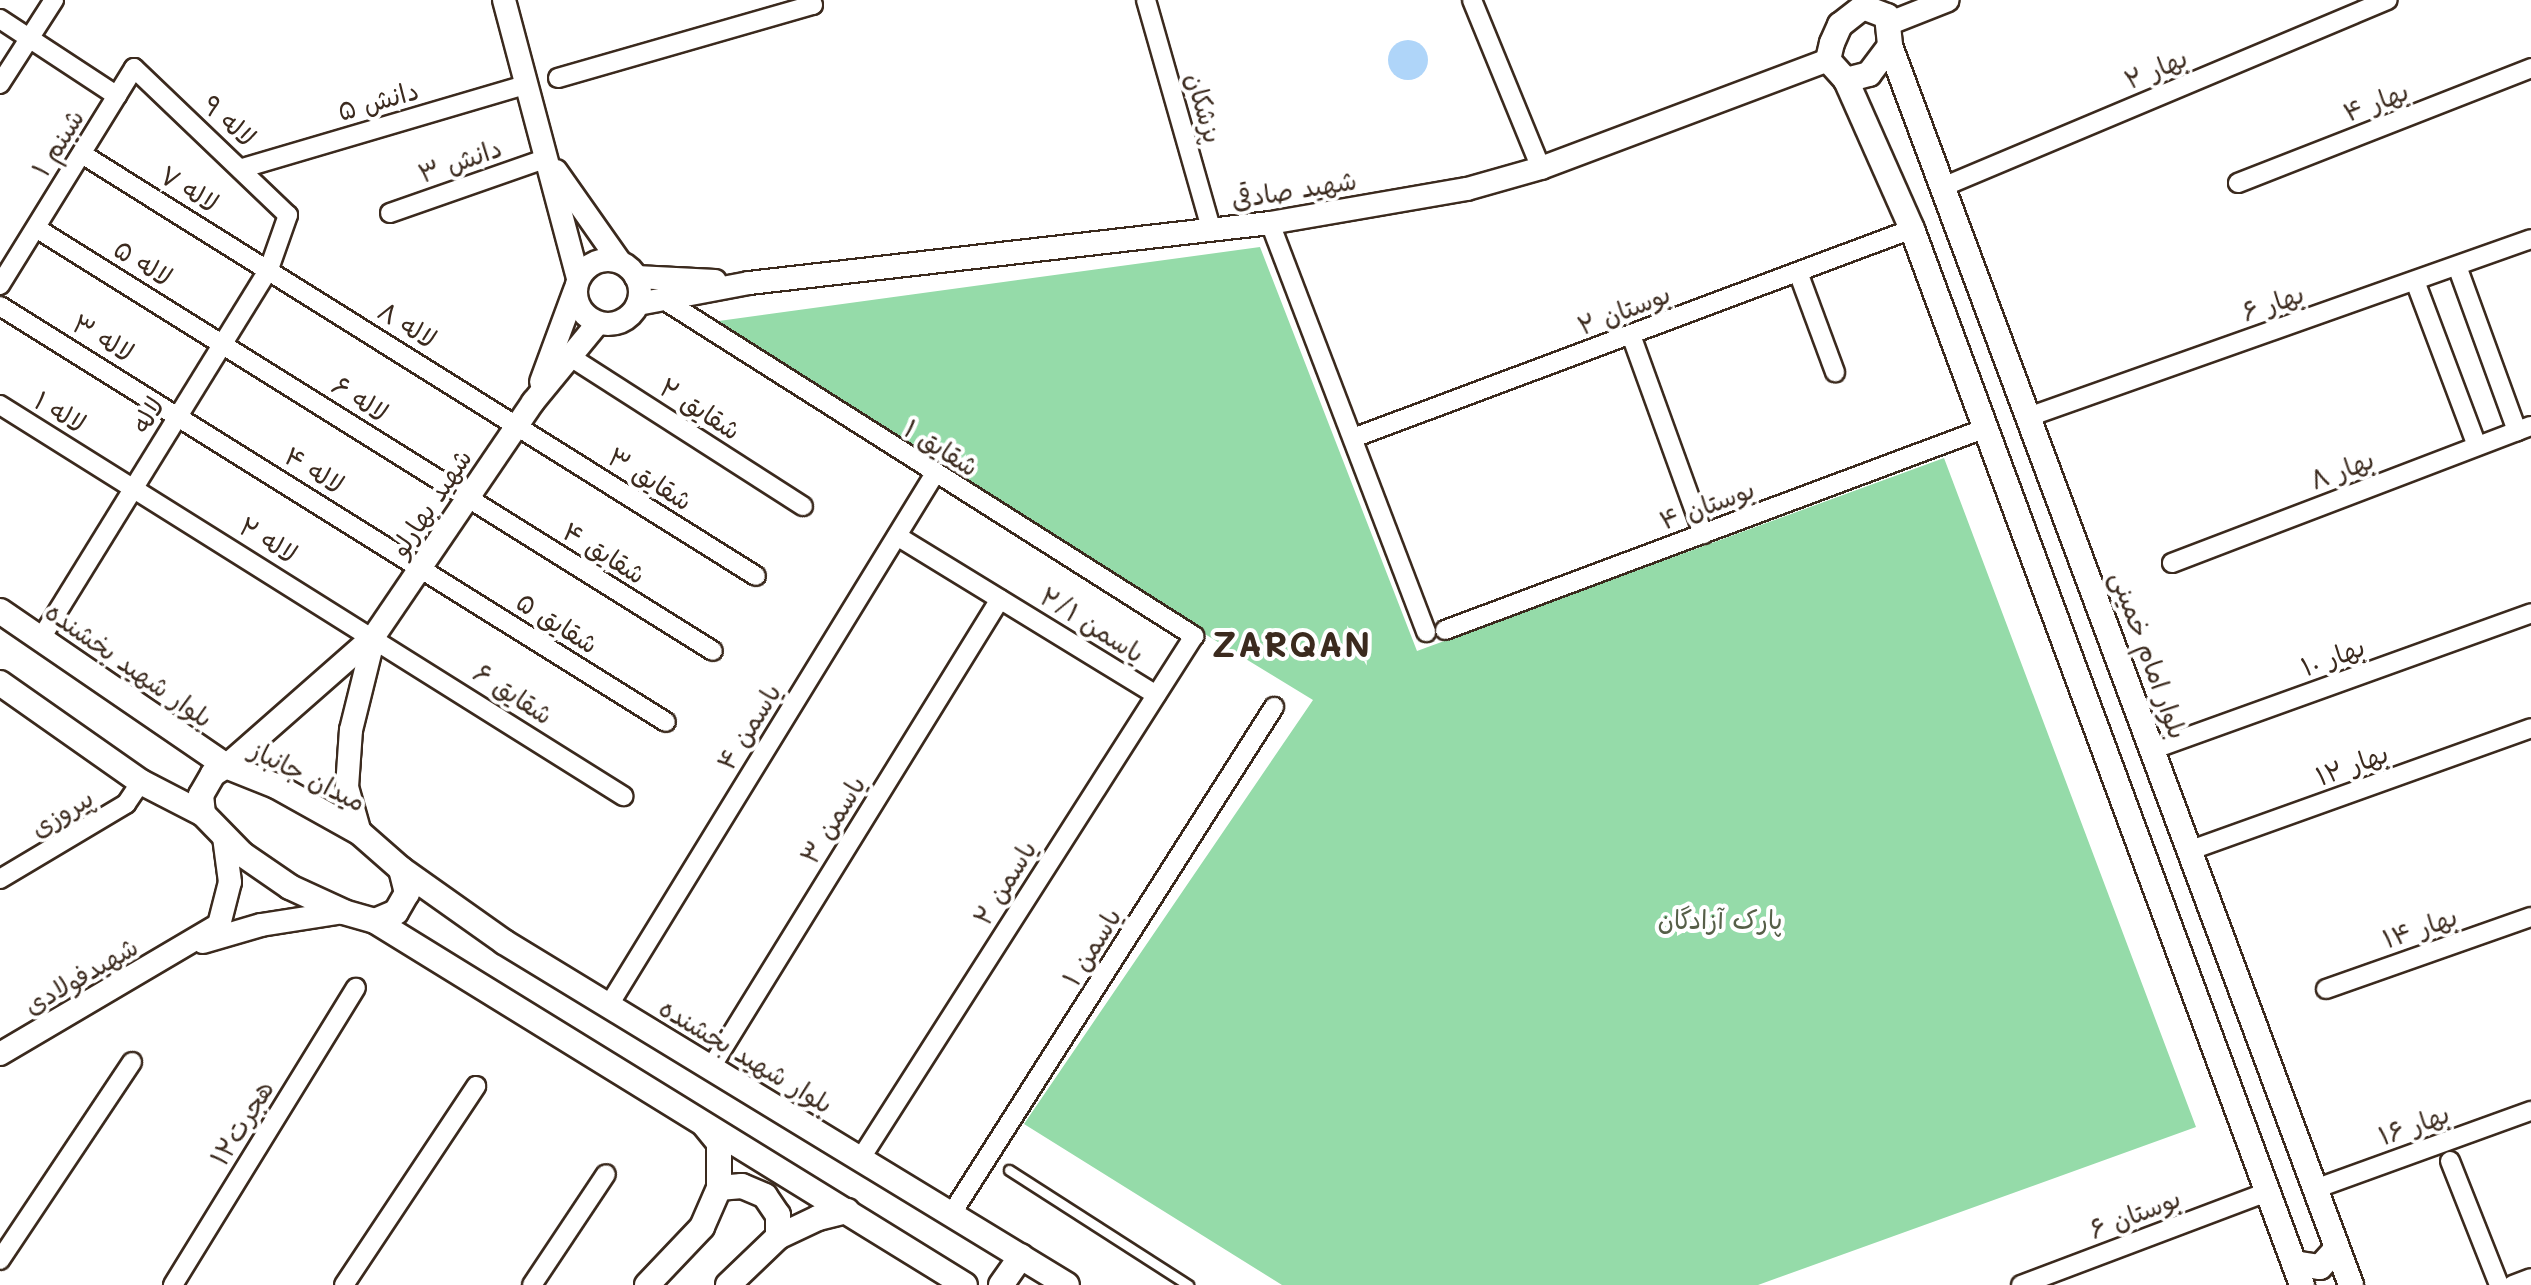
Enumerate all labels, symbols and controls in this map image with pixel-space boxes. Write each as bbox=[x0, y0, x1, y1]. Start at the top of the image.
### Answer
street label: بهار ۲ bbox=[2120, 42, 2192, 96]
street label: پزشکان bbox=[1179, 69, 1229, 147]
street label: دانش ۵ bbox=[334, 75, 422, 127]
street label: بهار ۴ bbox=[2339, 75, 2413, 129]
street label: لاله ۹ bbox=[196, 89, 262, 153]
street label: شبنم ۱ bbox=[25, 104, 91, 182]
street label: دانش ۳ bbox=[414, 132, 506, 190]
street label: لاله ۷ bbox=[154, 159, 224, 219]
street label: شهید صادقی bbox=[1229, 165, 1359, 215]
street label: لاله ۵ bbox=[108, 233, 178, 293]
street label: بوستان ۲ bbox=[1573, 278, 1675, 342]
street label: بهار ۶ bbox=[2238, 278, 2308, 328]
street label: لاله ۸ bbox=[372, 295, 442, 355]
street label: لاله ۳ bbox=[67, 308, 139, 368]
street label: لاله ۶ bbox=[326, 369, 394, 429]
street label: شقایق ۲ bbox=[654, 371, 746, 447]
street label: لاله ۱ bbox=[29, 385, 91, 439]
street label: لاله bbox=[125, 391, 171, 439]
street label: شقایق ۱ bbox=[898, 413, 984, 483]
street label: لاله ۴ bbox=[278, 440, 350, 500]
street label: شقایق ۳ bbox=[602, 441, 698, 517]
street label: شهید بهارلو bbox=[384, 443, 478, 563]
street label: بهار ۸ bbox=[2306, 444, 2378, 496]
street label: بوستان ۴ bbox=[1655, 473, 1759, 537]
street label: لاله ۲ bbox=[233, 510, 303, 570]
street label: شقایق ۴ bbox=[557, 515, 651, 591]
street label: بلوار امام خمینی bbox=[2104, 567, 2194, 743]
street label: یاسمن ۲/۱ bbox=[1034, 581, 1150, 669]
street label: شقایق ۵ bbox=[510, 586, 604, 660]
street label: بلوار شهید بخشنده bbox=[39, 596, 219, 734]
district label: ZARQAN bbox=[1212, 624, 1372, 664]
street label: بهار ۱۰ bbox=[2297, 631, 2369, 683]
street label: شقایق ۶ bbox=[468, 657, 558, 731]
street label: یاسمن ۴ bbox=[710, 678, 788, 776]
street label: میدان جانباز bbox=[245, 734, 371, 818]
street label: بهار ۱۲ bbox=[2312, 738, 2392, 792]
street label: یاسمن ۳ bbox=[794, 770, 872, 870]
street label: پیروزی bbox=[25, 782, 99, 844]
street label: یاسمن ۲ bbox=[967, 835, 1043, 931]
street label: بهار ۱۴ bbox=[2379, 901, 2461, 955]
street label: یاسمن ۱ bbox=[1056, 902, 1128, 992]
park label: پارک آزادگان bbox=[1657, 904, 1783, 936]
street label: شهیدفولادی bbox=[18, 931, 144, 1021]
street label: بلوار شهید بخشنده bbox=[654, 992, 838, 1120]
street label: هجرت۱۲ bbox=[204, 1075, 280, 1171]
street label: بهار ۱۶ bbox=[2374, 1098, 2454, 1152]
street label: بوستان ۶ bbox=[2085, 1182, 2185, 1246]

